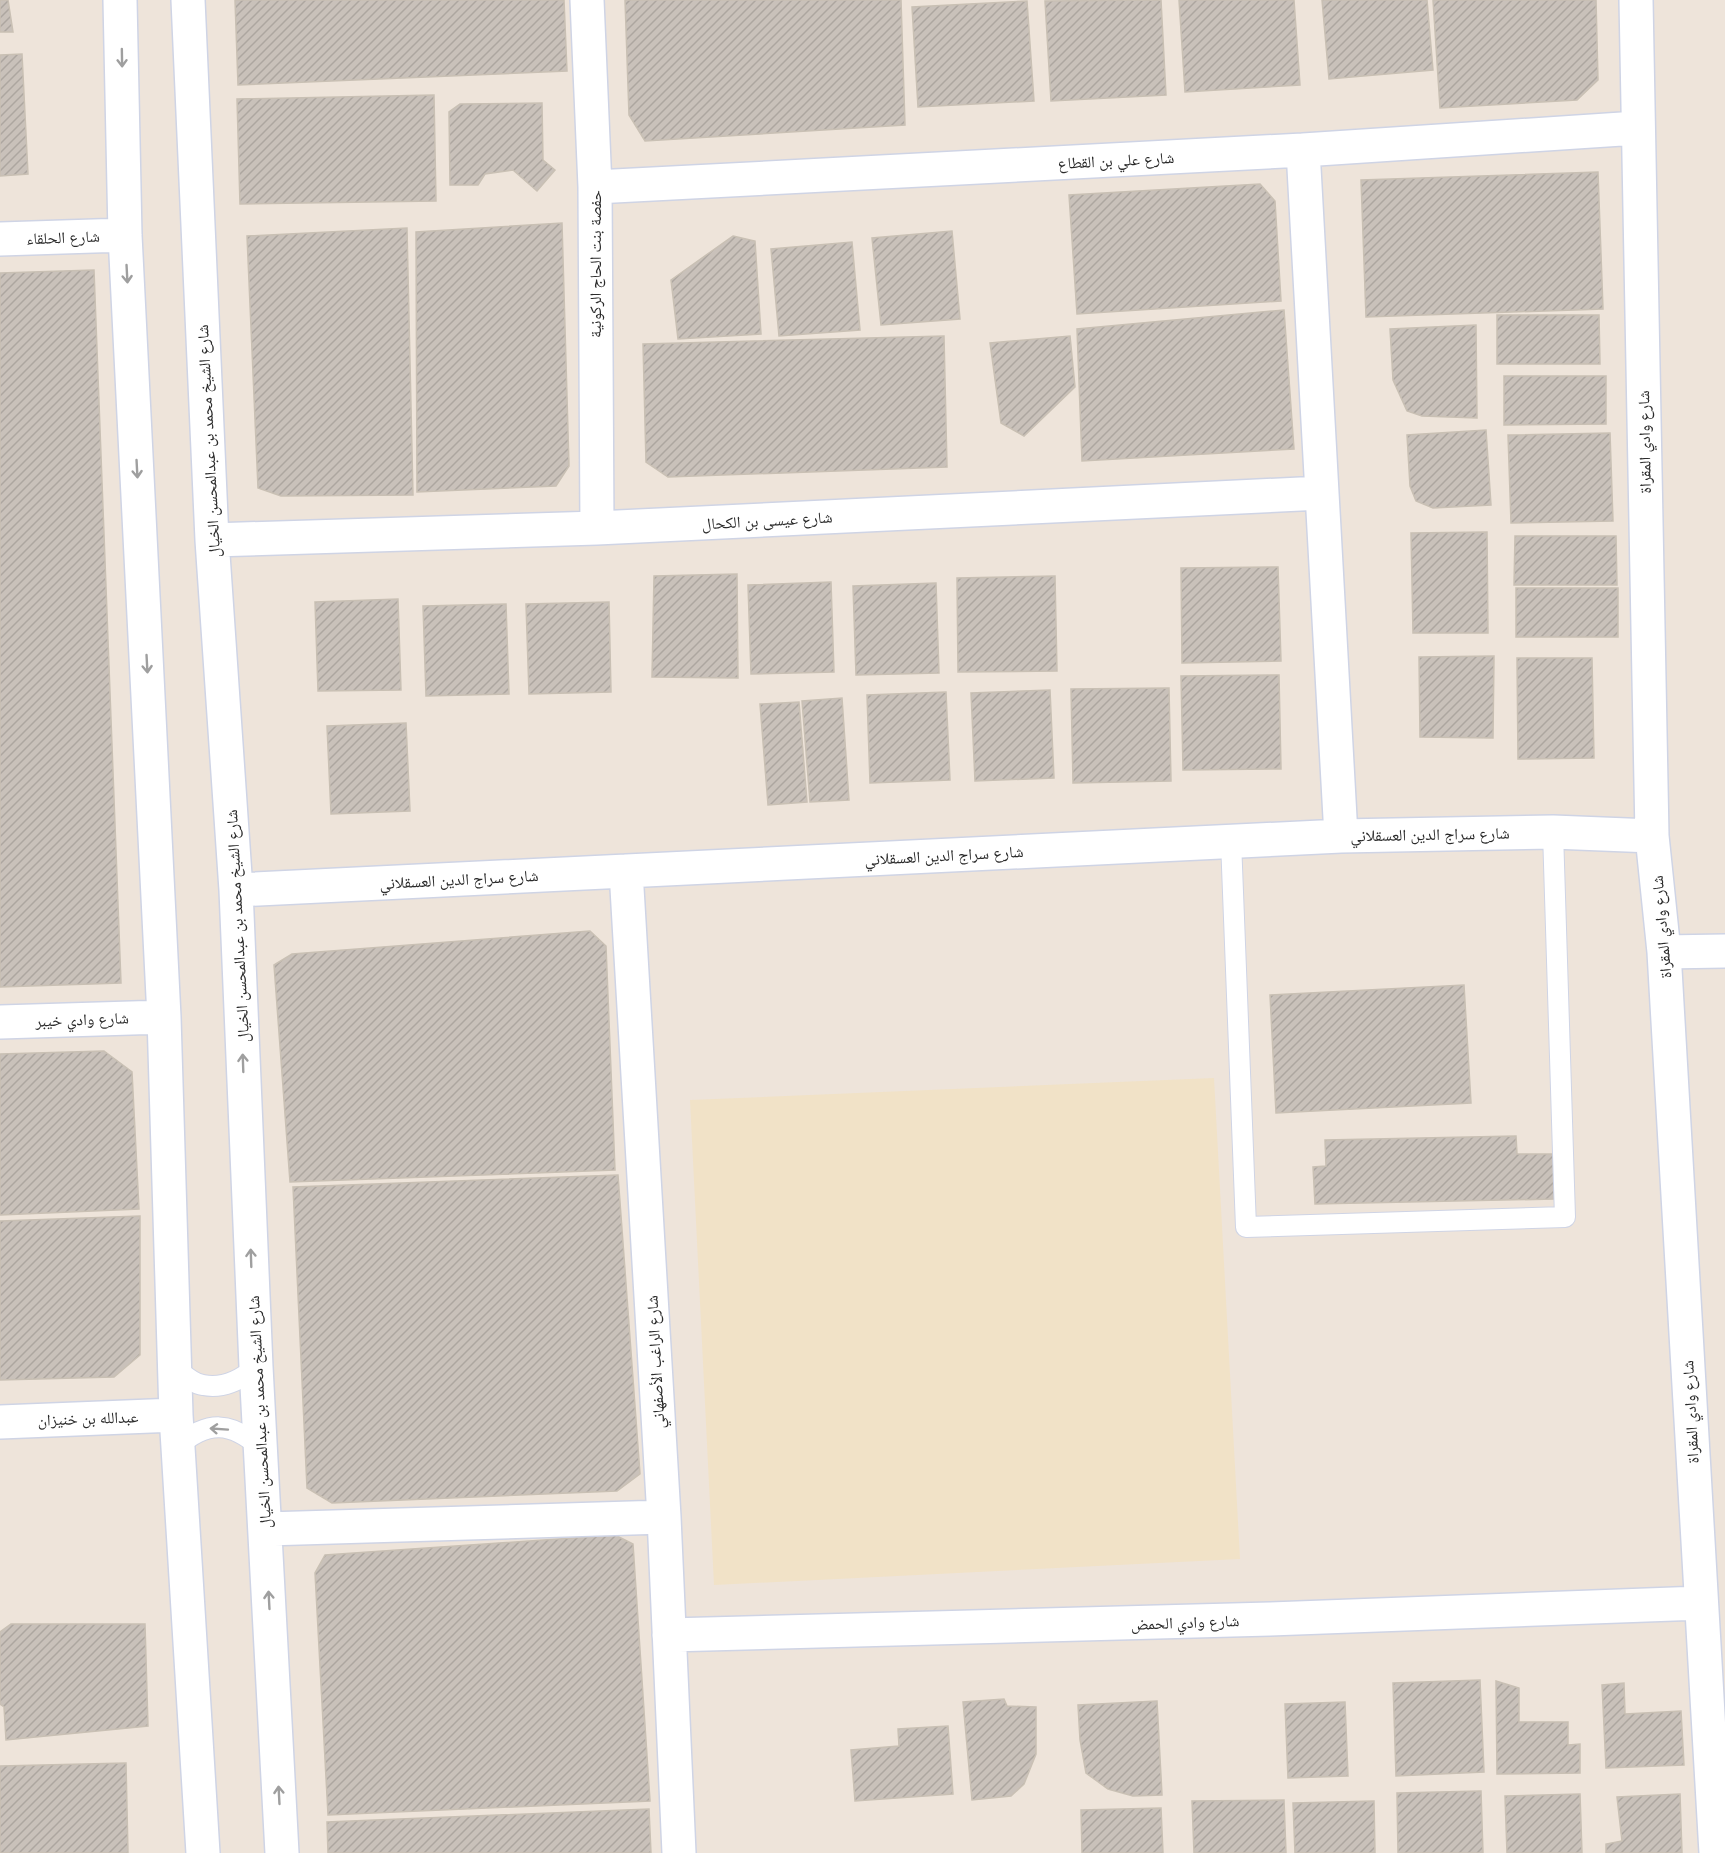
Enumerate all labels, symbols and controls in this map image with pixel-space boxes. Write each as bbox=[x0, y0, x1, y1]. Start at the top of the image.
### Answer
one-way arrow bbox=[116, 48, 127, 68]
street label: شارع علي بن القطاع bbox=[1057, 146, 1175, 176]
street label: حفصة بنت الحاج الركونية bbox=[584, 190, 606, 338]
street label: شارع الحلقاء bbox=[26, 225, 100, 249]
one-way arrow bbox=[122, 264, 133, 284]
street label: شارع الشيخ محمد بن عبدالمحسن الخيال bbox=[191, 324, 225, 558]
street label: شارع وادي المقراة bbox=[1632, 390, 1658, 494]
one-way arrow bbox=[131, 459, 142, 479]
street label: شارع عيسى بن الكحال bbox=[701, 506, 833, 534]
one-way arrow bbox=[141, 653, 152, 673]
street label: شارع الشيخ محمد بن عبدالمحسن الخيال bbox=[220, 809, 254, 1043]
street label: شارع سراج الدين العسقلاني bbox=[1350, 822, 1510, 848]
street label: شارع سراج الدين العسقلاني bbox=[864, 840, 1024, 872]
street label: شارع سراج الدين العسقلاني bbox=[379, 864, 539, 896]
street label: شارع وادي المقراة bbox=[1646, 874, 1679, 979]
street label: شارع وادي خيبر bbox=[34, 1006, 129, 1034]
one-way arrow bbox=[238, 1054, 249, 1074]
one-way arrow bbox=[246, 1249, 257, 1269]
street label: شارع الشيخ محمد بن عبدالمحسن الخيال bbox=[242, 1295, 276, 1529]
street label: شارع الراغب الأصفهاني bbox=[641, 1295, 672, 1429]
street label: شارع وادي المقراة bbox=[1676, 1360, 1706, 1464]
street label: عبدالله بن خنيزان bbox=[37, 1405, 139, 1431]
one-way arrow bbox=[209, 1423, 229, 1434]
one-way arrow bbox=[264, 1590, 275, 1610]
street label: شارع وادي الحمض bbox=[1130, 1609, 1240, 1637]
one-way arrow bbox=[274, 1785, 285, 1805]

